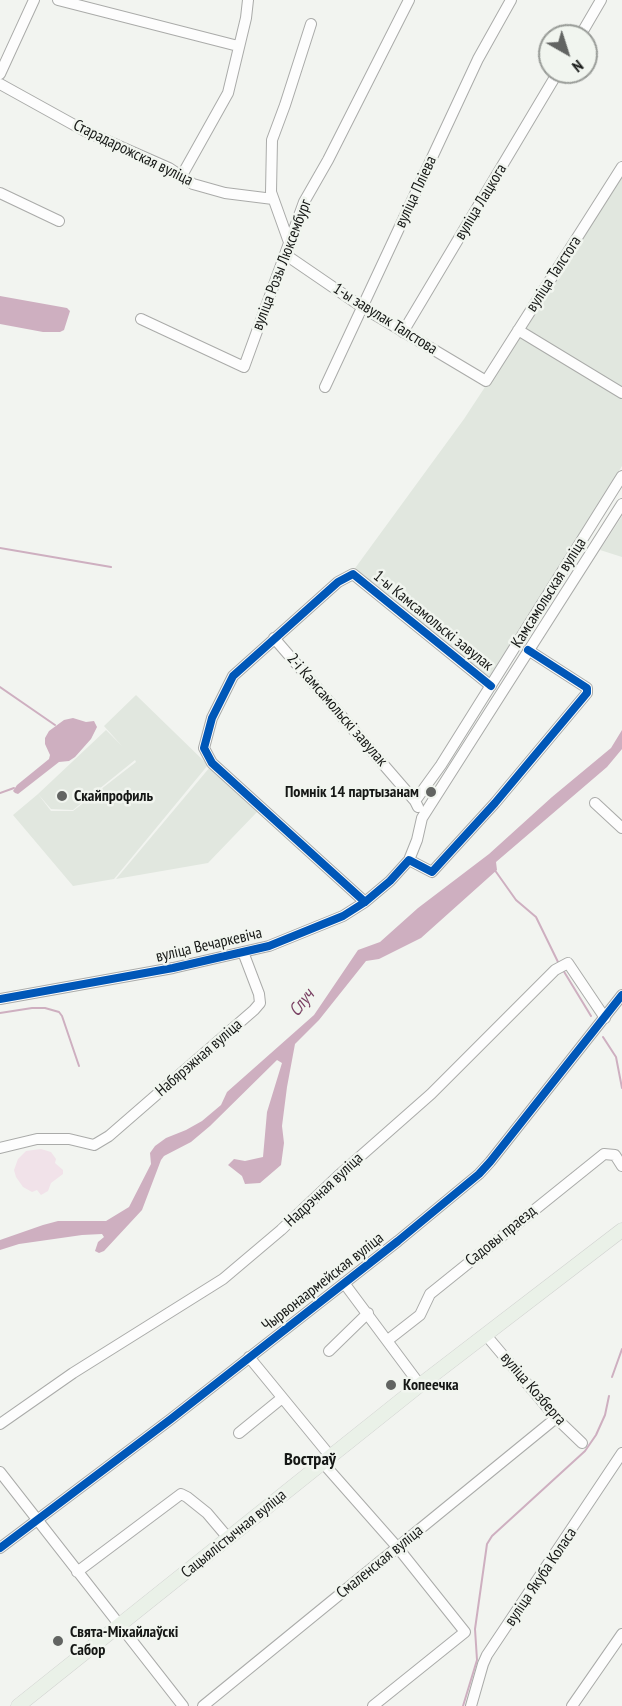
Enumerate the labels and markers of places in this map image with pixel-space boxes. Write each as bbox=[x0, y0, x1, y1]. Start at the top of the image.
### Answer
place label: Помнік 14 партызанам bbox=[285, 782, 419, 802]
marker: Помнік 14 партызанам bbox=[424, 785, 438, 799]
place label: Скайпрофиль bbox=[74, 786, 153, 806]
marker: Скайпрофиль bbox=[55, 789, 69, 803]
place label: Копеечка bbox=[403, 1375, 459, 1395]
marker: Копеечка bbox=[384, 1378, 398, 1392]
place label: Свята-Міхайлаўскі Сабор bbox=[70, 1622, 178, 1660]
marker: Свята-Міхайлаўскі Сабор bbox=[51, 1634, 65, 1648]

